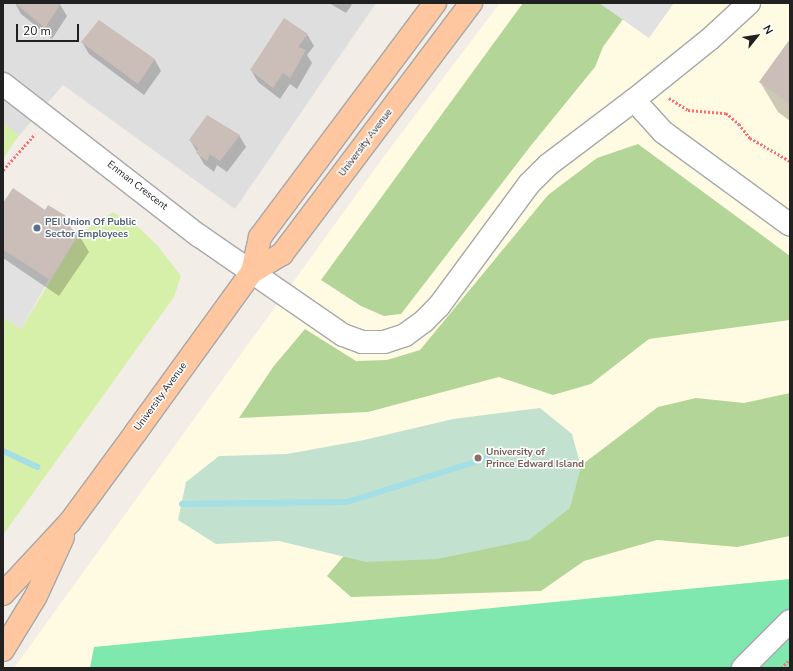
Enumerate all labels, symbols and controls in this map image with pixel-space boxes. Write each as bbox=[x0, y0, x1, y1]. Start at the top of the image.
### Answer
scale bar bbox=[18, 16, 81, 42]
north arrow bbox=[737, 16, 777, 56]
text: N bbox=[759, 22, 776, 37]
text: 20 m bbox=[23, 23, 51, 39]
street label: University Avenue bbox=[337, 107, 395, 179]
street label: Enman Crescent bbox=[105, 159, 169, 213]
place label: PEI Union Of Public Sector Employees bbox=[45, 216, 136, 240]
marker: PEI Union Of Public Sector Employees bbox=[32, 223, 42, 233]
street label: University Avenue bbox=[132, 360, 190, 434]
place label: University of Prince Edward Island bbox=[486, 446, 584, 470]
marker: University of Prince Edward Island bbox=[473, 453, 483, 463]

